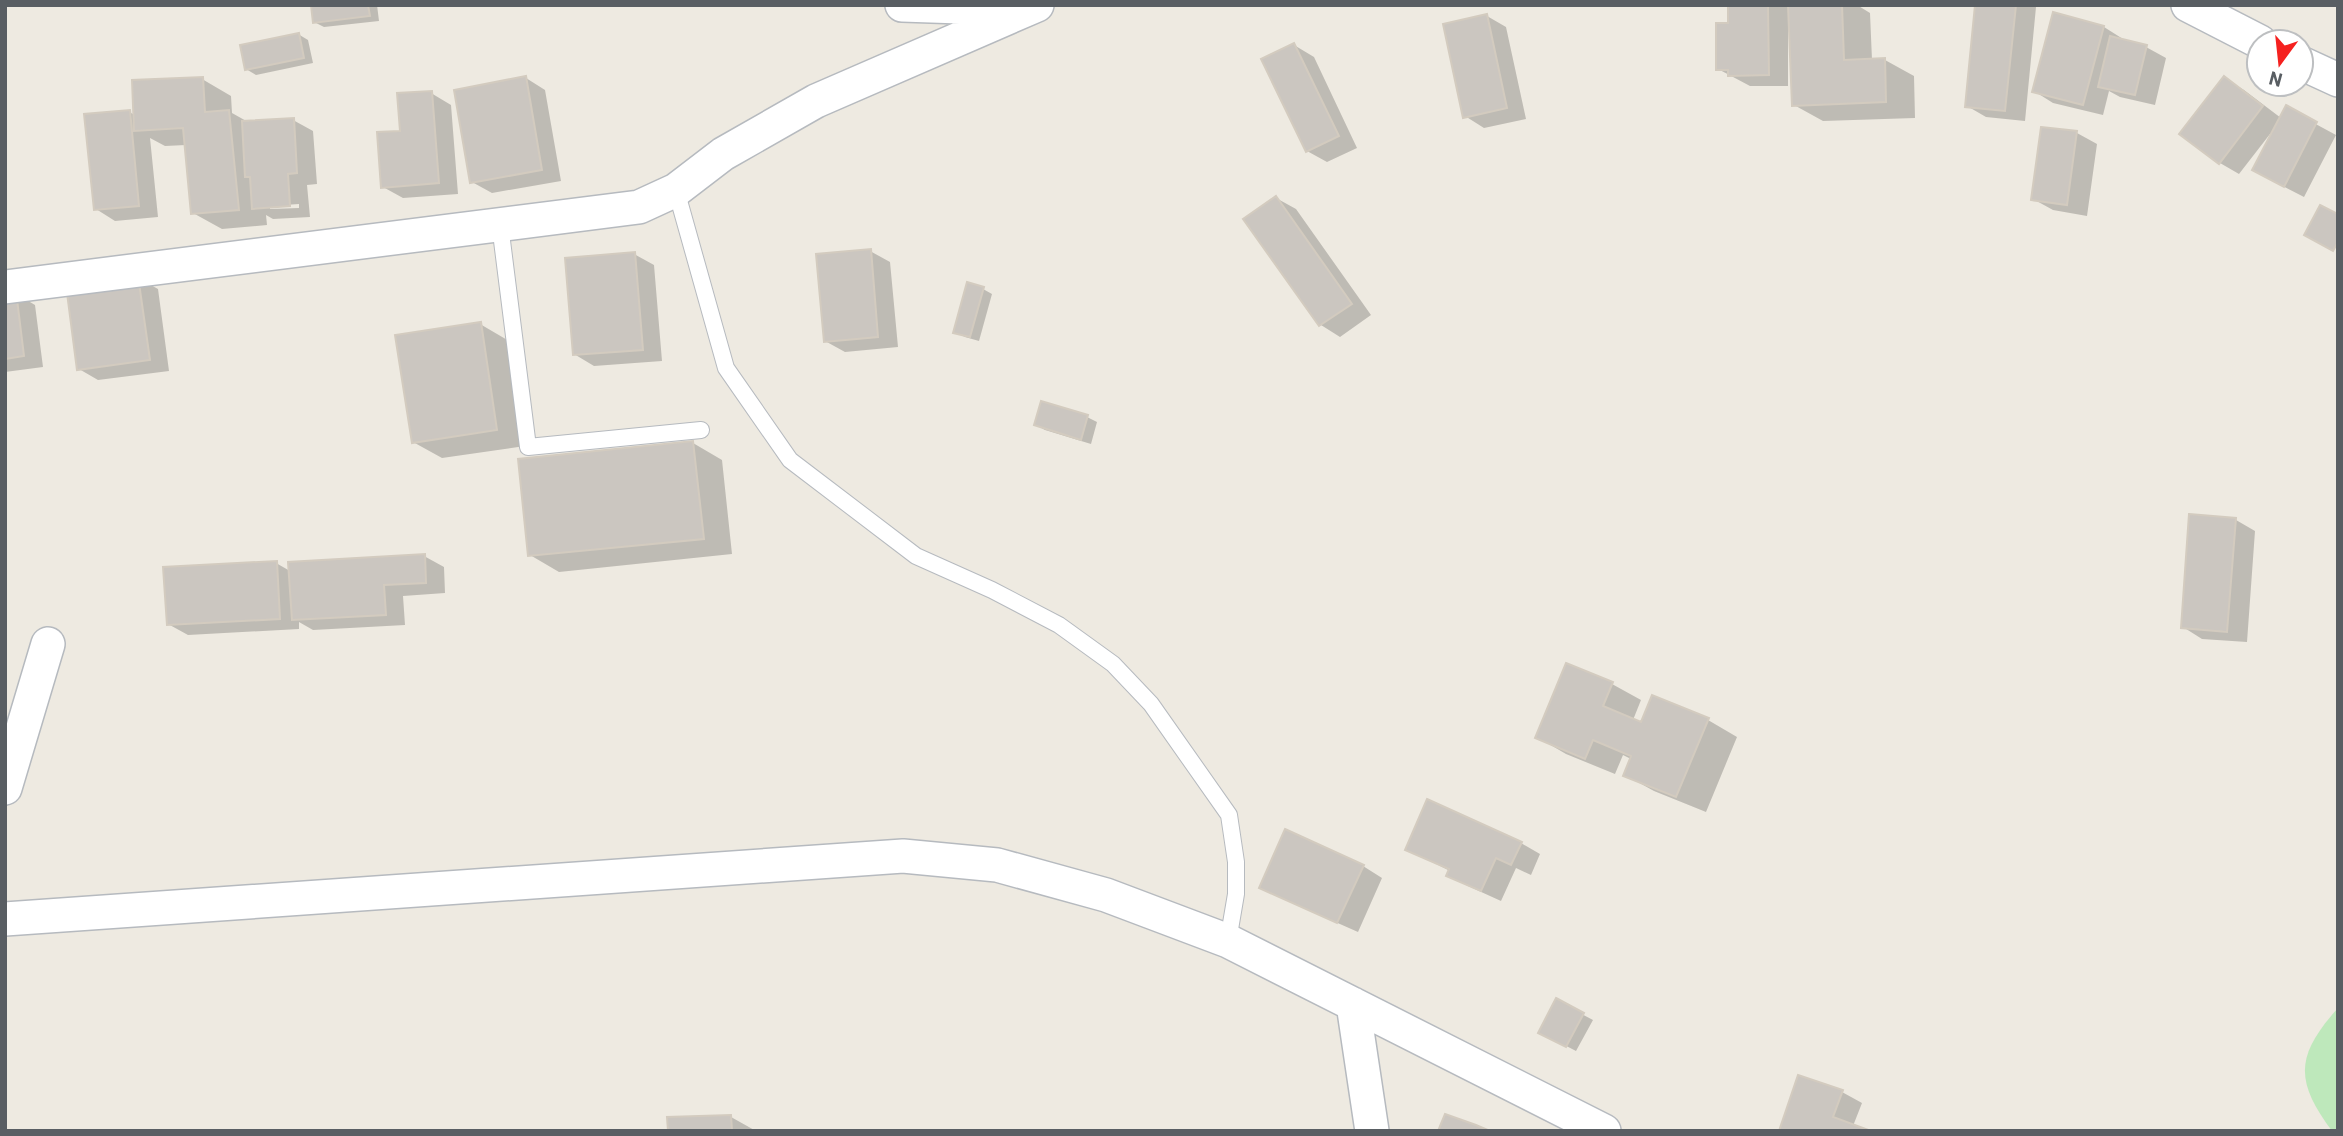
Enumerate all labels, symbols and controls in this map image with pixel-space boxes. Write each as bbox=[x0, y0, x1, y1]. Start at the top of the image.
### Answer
north arrow bbox=[2245, 28, 2315, 98]
text: N bbox=[2266, 67, 2285, 93]

